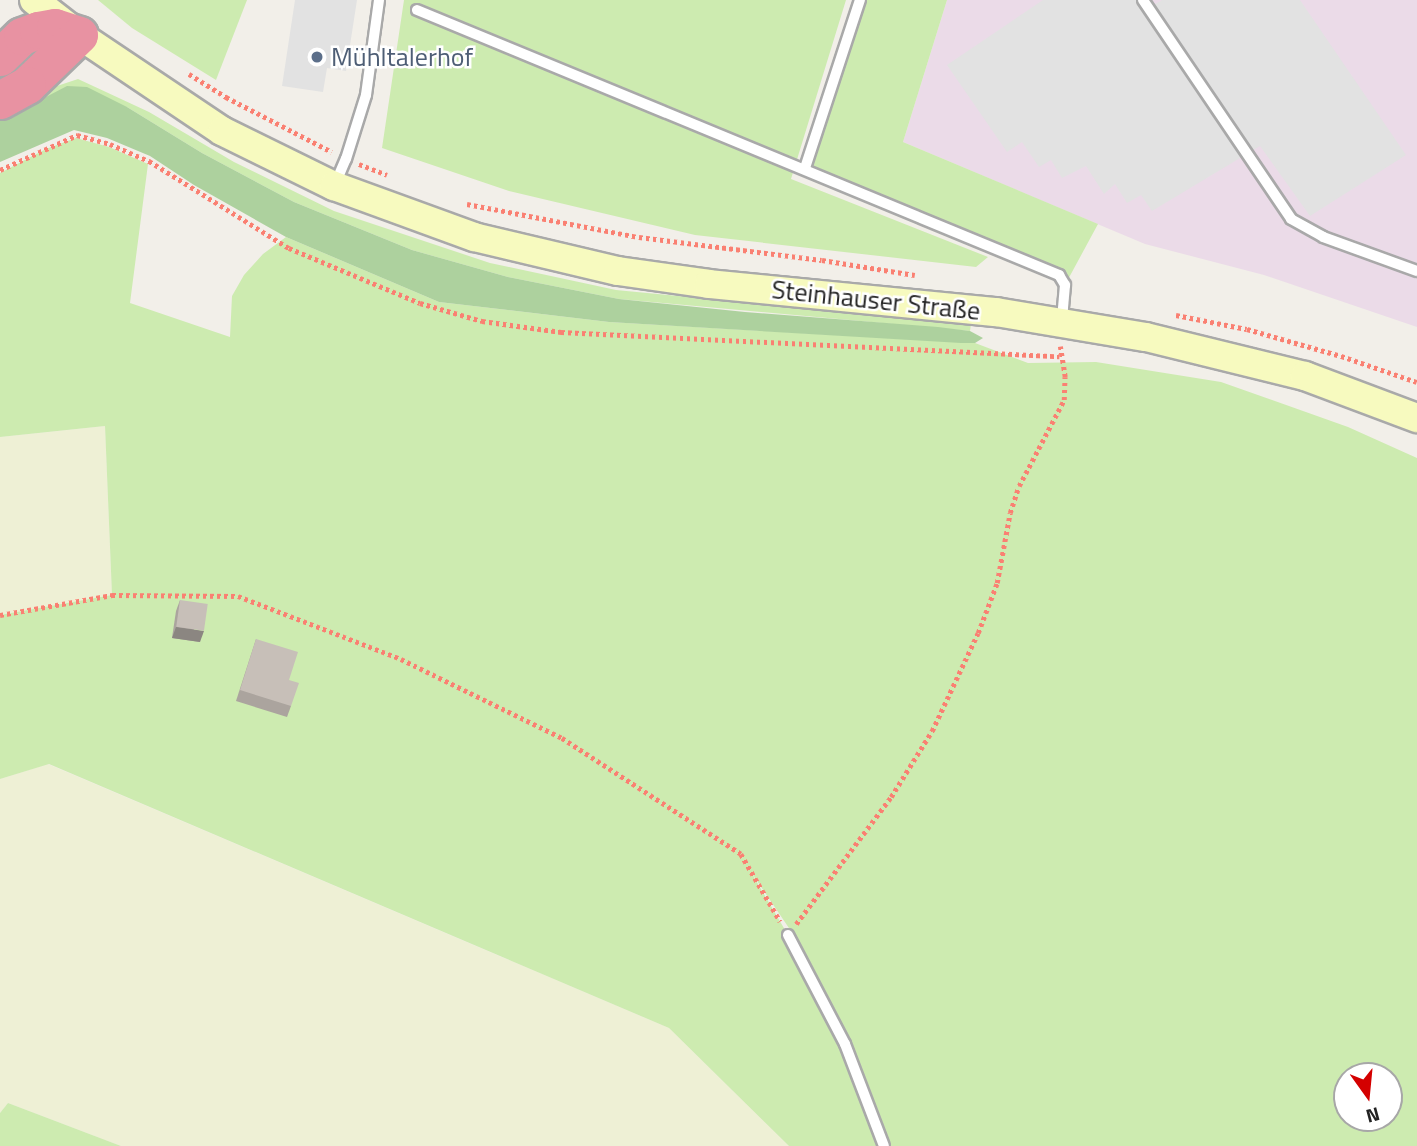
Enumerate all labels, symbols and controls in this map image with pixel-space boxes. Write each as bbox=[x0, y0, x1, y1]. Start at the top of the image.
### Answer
place label: Mühltalerhof bbox=[331, 41, 473, 73]
marker: Mühltalerhof bbox=[309, 49, 325, 65]
street label: Steinhauser Straße bbox=[770, 274, 982, 326]
north arrow bbox=[1333, 1062, 1403, 1132]
text: N bbox=[1363, 1100, 1383, 1132]

